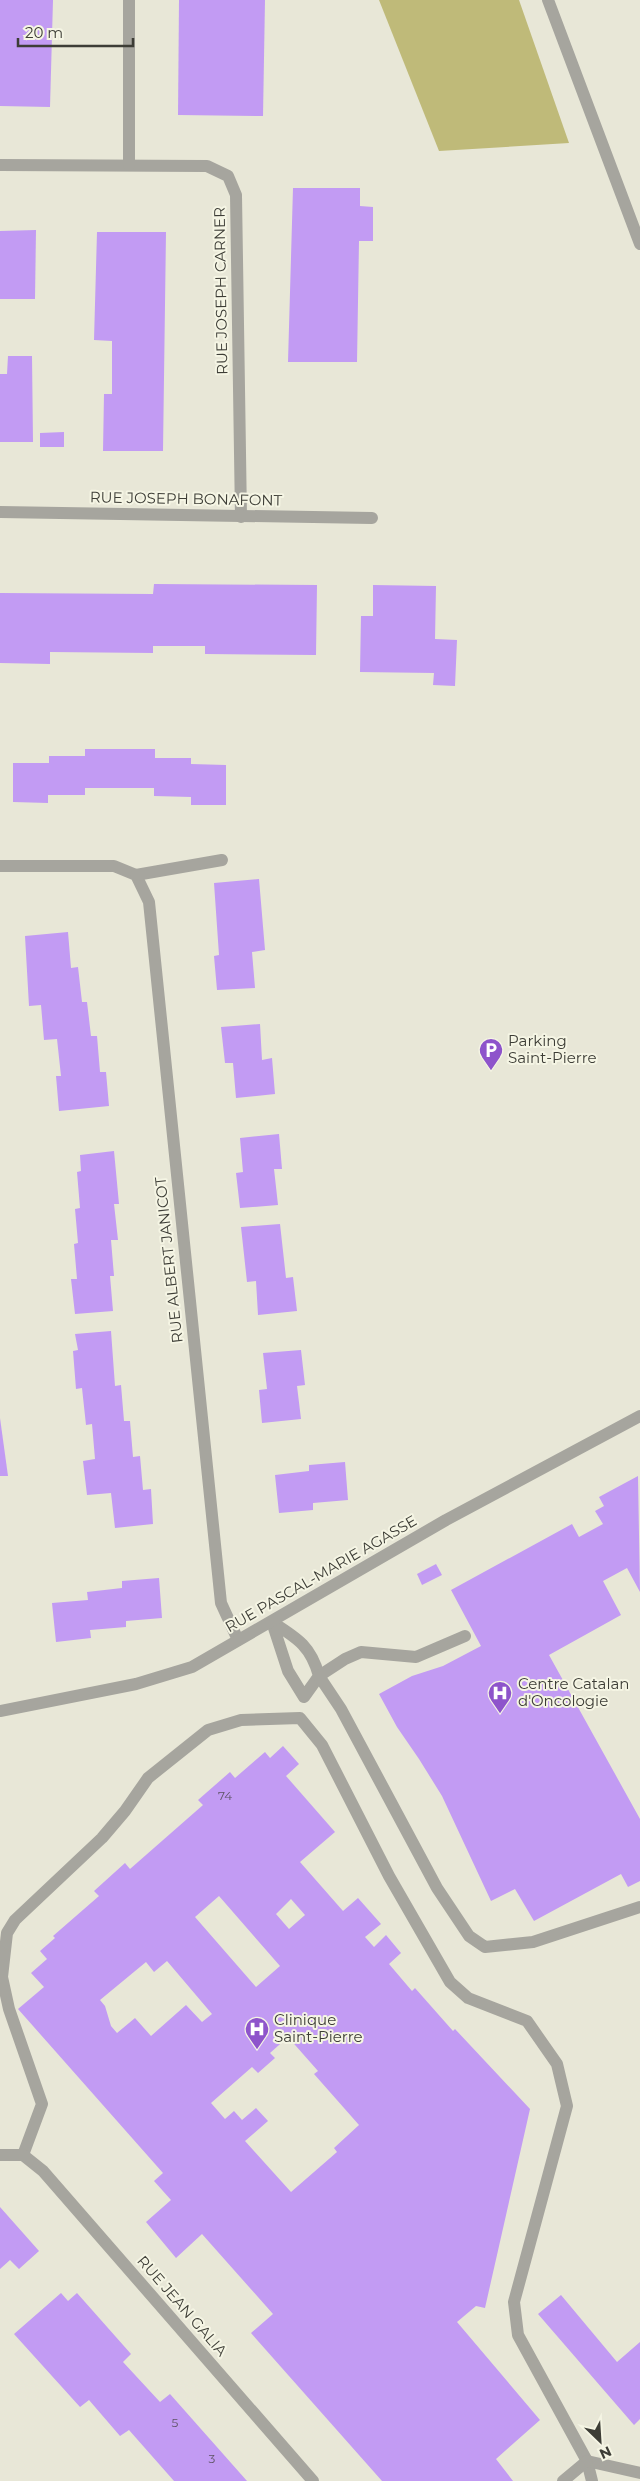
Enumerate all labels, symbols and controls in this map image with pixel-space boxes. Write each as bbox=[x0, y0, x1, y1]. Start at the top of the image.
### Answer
scale bar bbox=[18, 15, 132, 47]
text: 20 m bbox=[25, 23, 63, 42]
street label: RUE JOSEPH CARNER bbox=[210, 207, 231, 375]
street label: RUE JOSEPH BONAFONT bbox=[90, 487, 283, 510]
place label: Parking Saint-Pierre bbox=[508, 1031, 597, 1067]
parking icon: Parking Saint-Pierre bbox=[478, 1037, 504, 1071]
street label: RUE ALBERT JANICOT bbox=[150, 1176, 187, 1344]
street label: RUE PASCAL-MARIE AGASSE bbox=[222, 1511, 420, 1636]
place label: Centre Catalan d'Oncologie bbox=[518, 1674, 629, 1710]
hospital icon: Centre Catalan d'Oncologie bbox=[487, 1680, 513, 1714]
house number: 74 bbox=[218, 1788, 232, 1803]
place label: Clinique Saint-Pierre bbox=[274, 2010, 363, 2046]
hospital icon: Clinique Saint-Pierre bbox=[244, 2016, 270, 2050]
street label: RUE JEAN GALIA bbox=[133, 2251, 232, 2360]
house number: 5 bbox=[172, 2415, 179, 2430]
north arrow bbox=[575, 2416, 625, 2466]
text: N bbox=[597, 2442, 614, 2463]
house number: 3 bbox=[209, 2451, 216, 2466]

